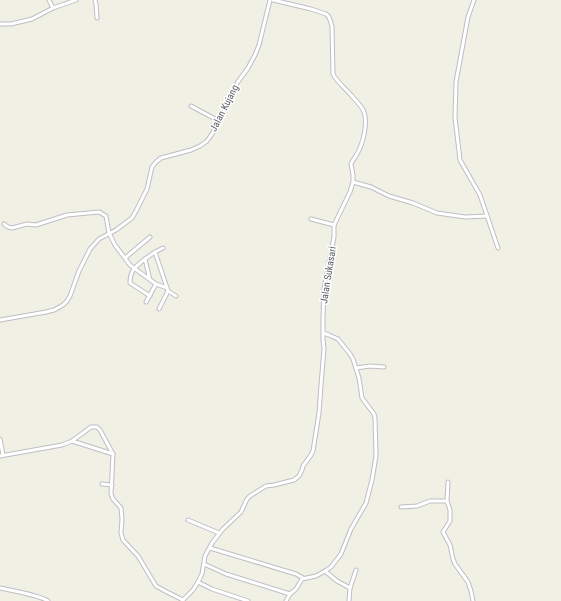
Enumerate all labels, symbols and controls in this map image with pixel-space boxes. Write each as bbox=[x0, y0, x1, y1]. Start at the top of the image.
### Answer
street label: Jalan Kujang bbox=[208, 83, 240, 133]
street label: Jalan Sukasari bbox=[318, 246, 338, 304]

